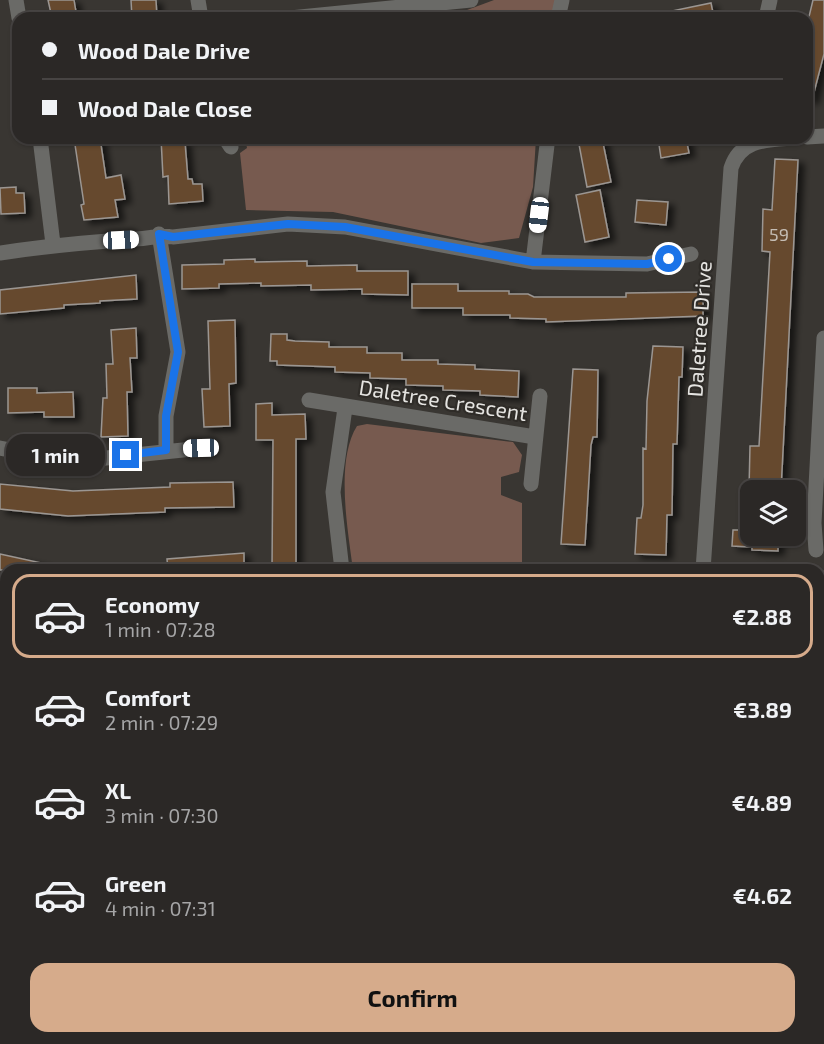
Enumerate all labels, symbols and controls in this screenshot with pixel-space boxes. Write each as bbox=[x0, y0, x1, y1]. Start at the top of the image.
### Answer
text: Wood Dale Drive bbox=[78, 37, 250, 63]
text: Wood Dale Close bbox=[78, 95, 252, 121]
car bbox=[528, 196, 550, 234]
house number: 59 bbox=[769, 223, 789, 245]
car bbox=[103, 230, 139, 250]
route start bbox=[655, 245, 682, 272]
street label: Daletree Drive bbox=[681, 260, 716, 398]
street label: Daletree Crescent bbox=[357, 374, 529, 425]
callout: 1 min bbox=[6, 434, 105, 476]
car bbox=[183, 438, 219, 458]
route end bbox=[112, 441, 139, 468]
text: 1 min bbox=[31, 443, 80, 467]
map controls bbox=[740, 480, 806, 546]
button: layers bbox=[740, 480, 806, 546]
icon: car bbox=[33, 589, 87, 643]
text: Economy bbox=[105, 591, 200, 617]
text: €2.88 bbox=[732, 603, 792, 629]
text: 1 min · 07:28 bbox=[105, 617, 216, 641]
icon: car bbox=[33, 682, 87, 736]
text: Comfort bbox=[105, 684, 190, 710]
text: €3.89 bbox=[733, 696, 792, 722]
text: 2 min · 07:29 bbox=[105, 710, 218, 734]
icon: car bbox=[33, 775, 87, 829]
text: XL bbox=[105, 777, 131, 803]
text: €4.89 bbox=[732, 789, 792, 815]
text: 3 min · 07:30 bbox=[105, 803, 219, 827]
icon: car bbox=[33, 868, 87, 922]
text: Green bbox=[105, 870, 167, 896]
text: €4.62 bbox=[733, 882, 792, 908]
text: 4 min · 07:31 bbox=[105, 896, 216, 920]
button: Confirm bbox=[30, 963, 795, 1032]

